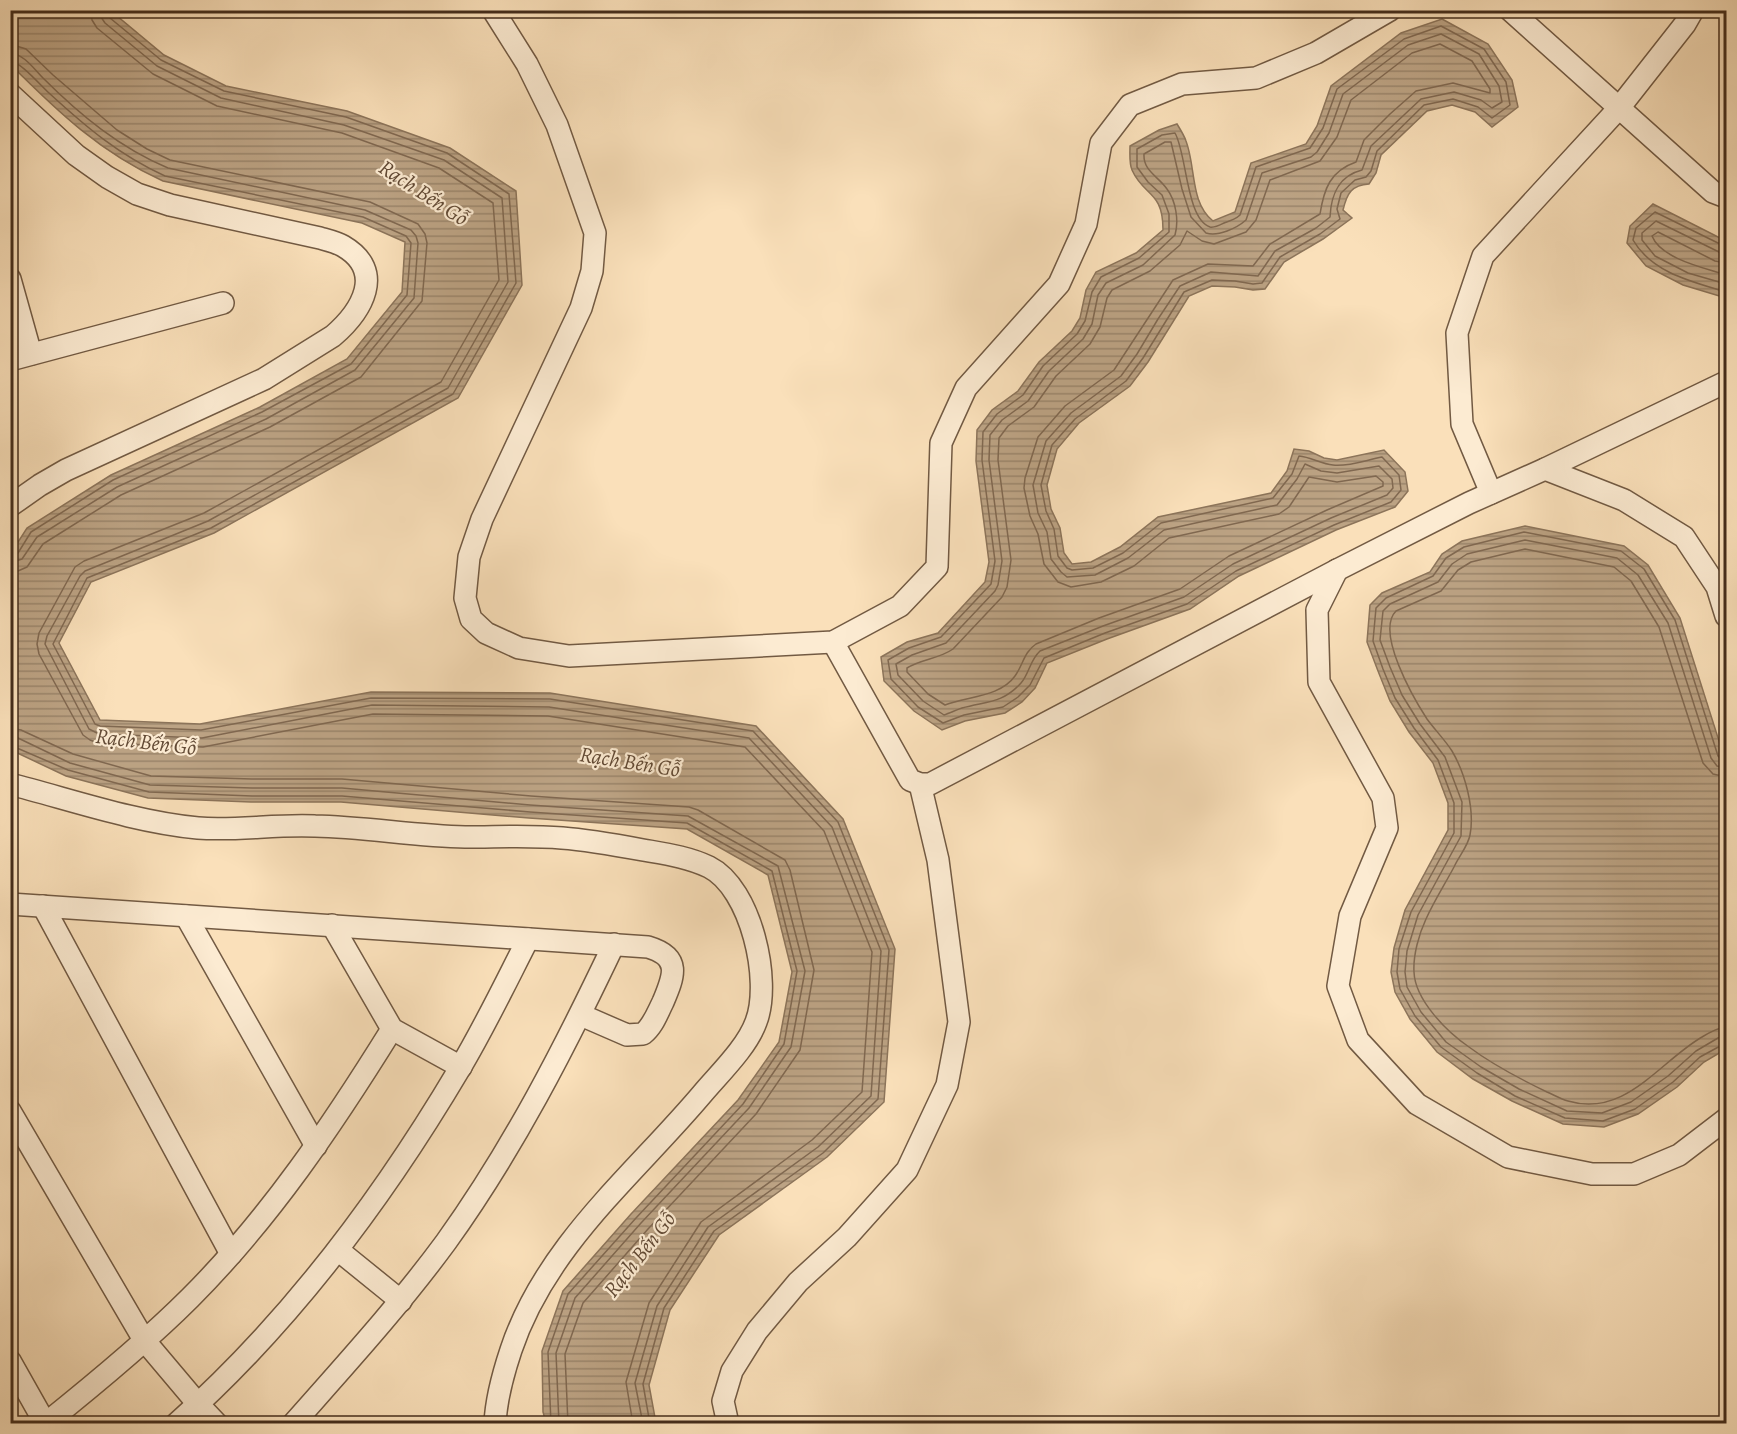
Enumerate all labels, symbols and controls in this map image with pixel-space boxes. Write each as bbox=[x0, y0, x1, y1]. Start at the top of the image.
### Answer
water label: Rạch Bến Gỗ bbox=[373, 153, 474, 233]
water label: Rạch Bến Gỗ bbox=[94, 721, 198, 763]
water label: Rạch Bến Gỗ bbox=[577, 739, 682, 785]
water label: Rạch Bến Gỗ bbox=[597, 1205, 683, 1304]

